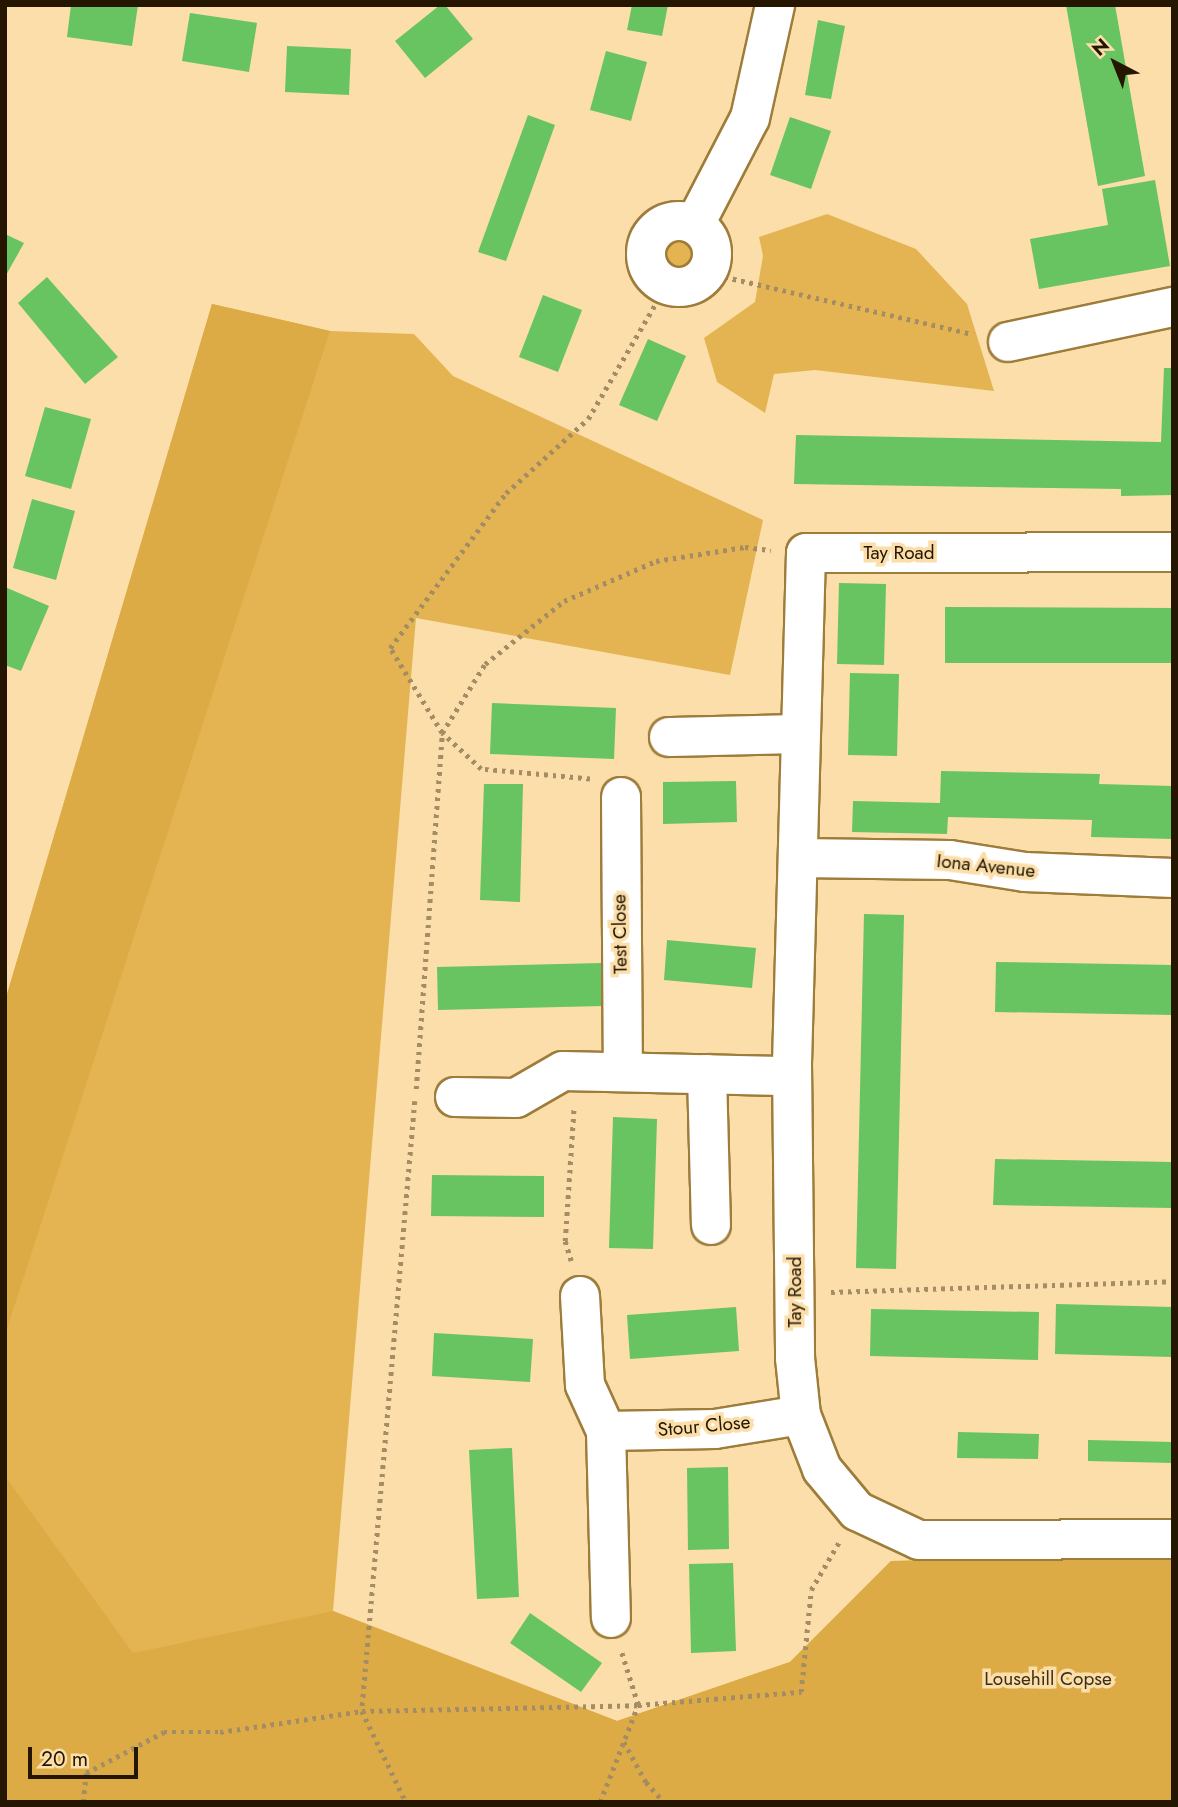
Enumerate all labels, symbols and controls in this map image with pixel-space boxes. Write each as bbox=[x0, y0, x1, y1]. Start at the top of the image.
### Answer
north arrow bbox=[1080, 28, 1150, 98]
text: N bbox=[1086, 32, 1115, 62]
street label: Tay Road bbox=[863, 542, 935, 564]
street label: Iona Avenue bbox=[936, 849, 1036, 883]
street label: Test Close bbox=[608, 894, 632, 974]
street label: Tay Road bbox=[784, 1256, 806, 1328]
street label: Stour Close bbox=[657, 1411, 751, 1441]
park label: Lousehill Copse bbox=[984, 1668, 1112, 1690]
scale bar bbox=[32, 1734, 142, 1778]
text: 20 m bbox=[41, 1744, 88, 1774]

